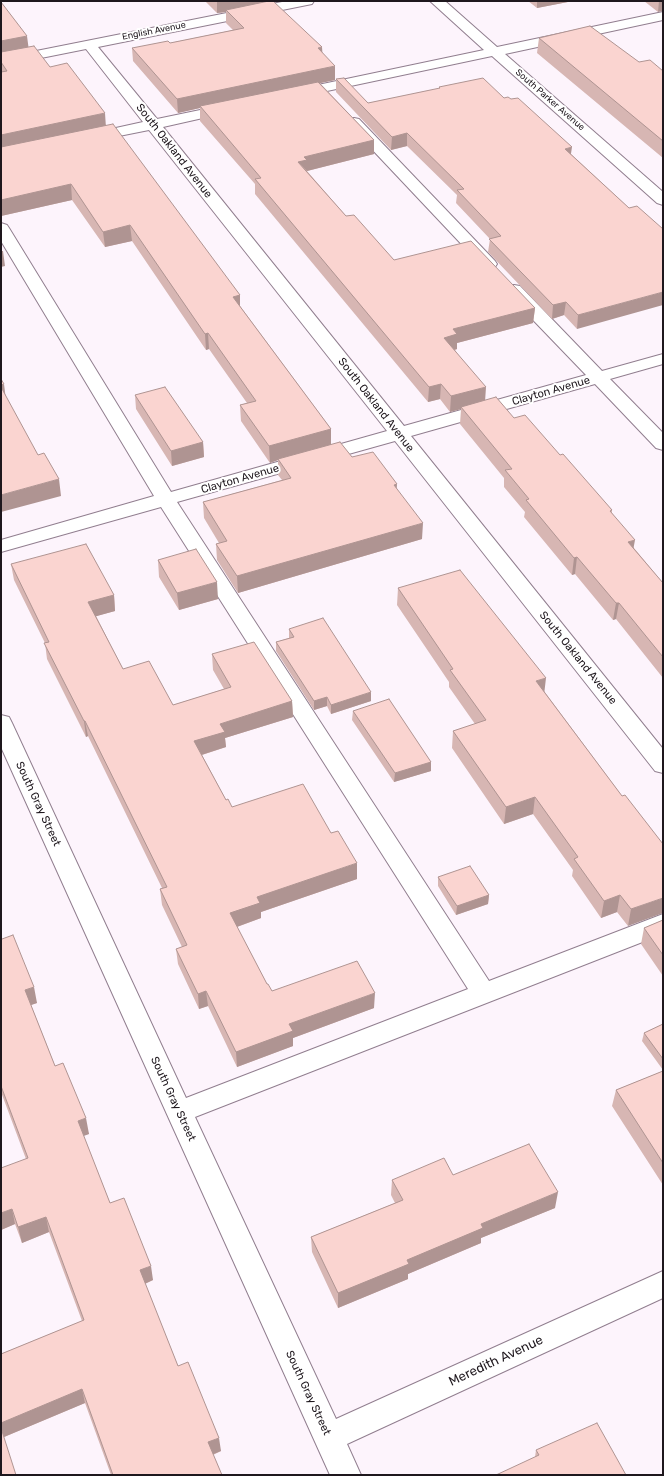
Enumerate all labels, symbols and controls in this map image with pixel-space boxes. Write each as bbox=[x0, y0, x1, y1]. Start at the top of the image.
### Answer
street label: English Avenue bbox=[121, 20, 187, 42]
street label: South Parker Avenue bbox=[513, 67, 587, 133]
street label: South Oakland Avenue bbox=[133, 101, 215, 201]
street label: South Oakland Avenue bbox=[335, 355, 417, 455]
street label: Clayton Avenue bbox=[510, 374, 592, 408]
street label: Clayton Avenue bbox=[199, 462, 281, 496]
street label: South Oakland Avenue bbox=[536, 609, 620, 707]
street label: South Gray Street bbox=[13, 760, 63, 848]
street label: South Gray Street bbox=[148, 1055, 198, 1143]
street label: Meredith Avenue bbox=[446, 1332, 546, 1390]
street label: South Gray Street bbox=[283, 1349, 333, 1437]

